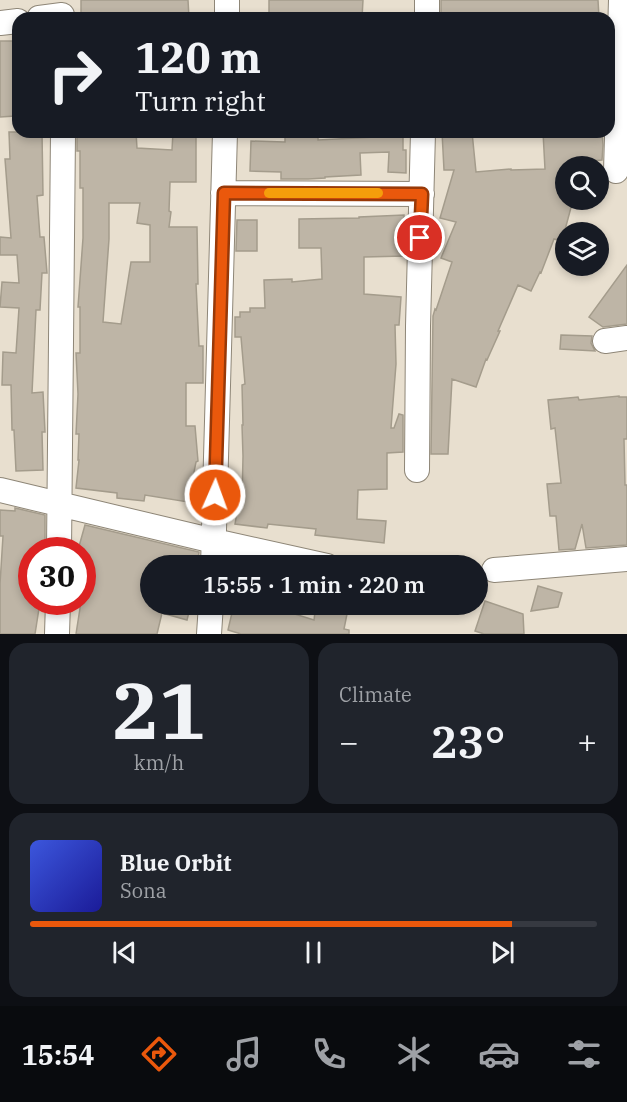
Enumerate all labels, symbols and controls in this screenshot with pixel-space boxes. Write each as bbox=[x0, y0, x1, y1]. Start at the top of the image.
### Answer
text: 120 m bbox=[135, 30, 261, 85]
icon: right bbox=[36, 36, 114, 114]
text: Turn right bbox=[135, 83, 266, 118]
map controls bbox=[555, 156, 609, 276]
button: search bbox=[555, 156, 609, 210]
pin bbox=[394, 212, 445, 263]
icon: arrive bbox=[403, 221, 436, 254]
button: layers bbox=[555, 222, 609, 276]
position arrow bbox=[183, 463, 247, 527]
speed limit sign: 30 bbox=[18, 537, 96, 615]
text: 15:55 · 1 min · 220 m bbox=[203, 570, 425, 599]
text: 21 bbox=[112, 659, 206, 760]
text: Climate bbox=[339, 681, 412, 708]
text: 23° bbox=[430, 712, 506, 770]
text: − bbox=[339, 720, 359, 763]
text: + bbox=[577, 720, 597, 763]
text: km/h bbox=[134, 749, 184, 776]
text: Blue Orbit bbox=[120, 848, 231, 877]
text: Sona bbox=[120, 877, 167, 904]
icon: previous bbox=[108, 936, 141, 969]
icon: pause bbox=[297, 936, 330, 969]
icon: next bbox=[486, 936, 519, 969]
icon: directions bbox=[138, 1033, 180, 1075]
icon: music bbox=[223, 1033, 265, 1075]
icon: phone bbox=[308, 1033, 350, 1075]
icon: climate bbox=[393, 1033, 435, 1075]
icon: car bbox=[478, 1033, 520, 1075]
icon: filters bbox=[563, 1033, 605, 1075]
text: 15:54 bbox=[22, 1037, 95, 1072]

